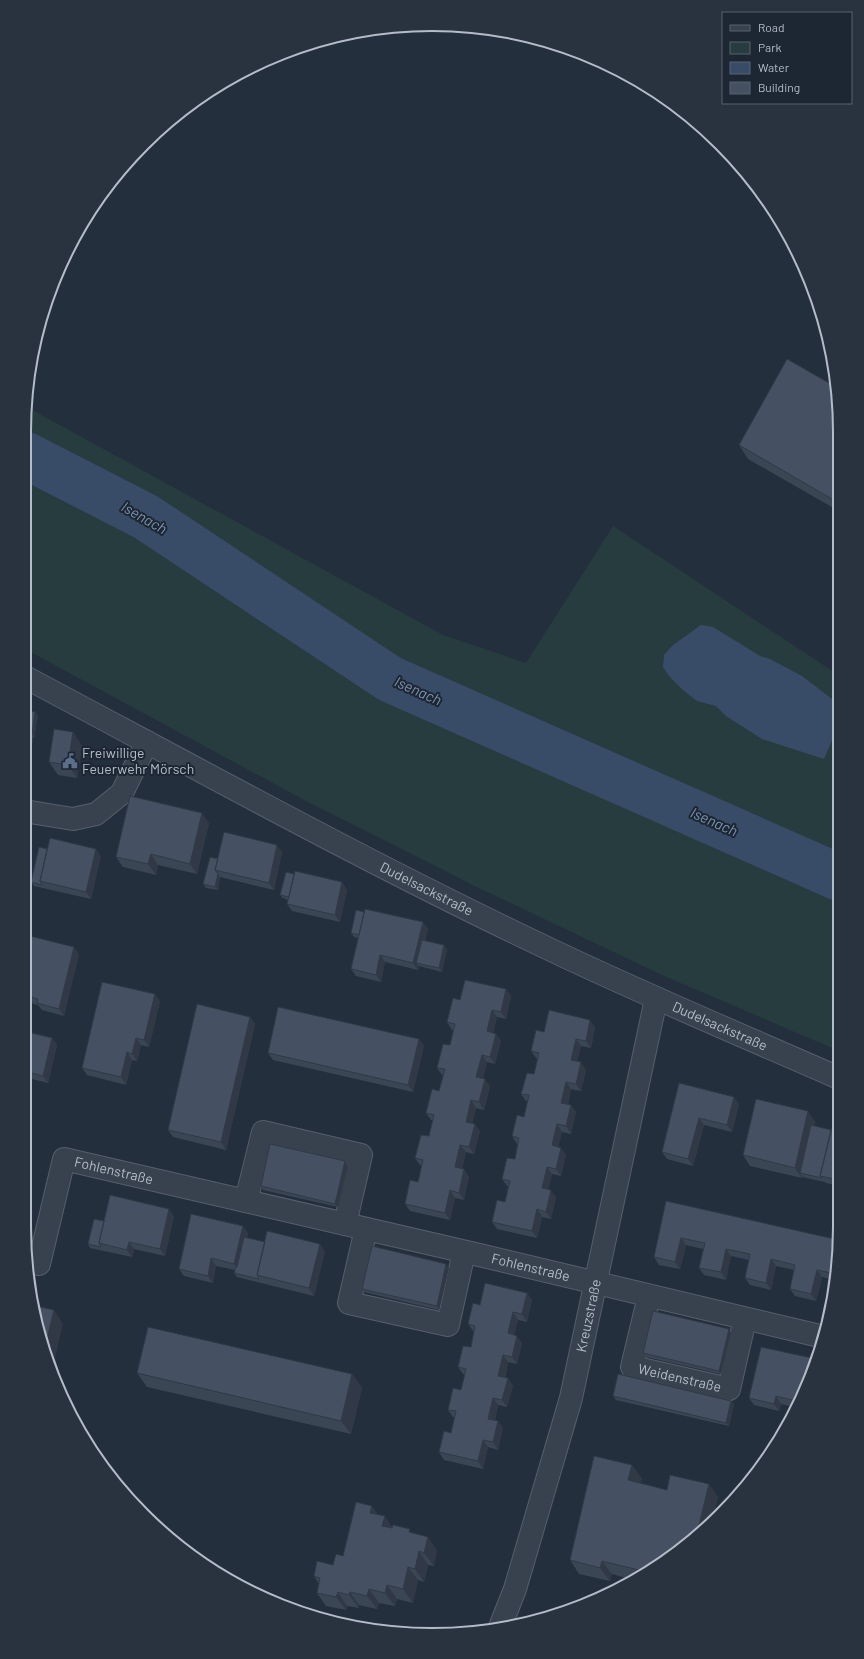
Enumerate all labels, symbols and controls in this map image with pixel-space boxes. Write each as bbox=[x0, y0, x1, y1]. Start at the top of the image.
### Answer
legend bbox=[722, 12, 852, 104]
text: Road bbox=[758, 20, 785, 34]
text: Park bbox=[758, 40, 782, 54]
text: Water bbox=[758, 60, 790, 74]
text: Building bbox=[758, 80, 800, 94]
water label: Isenach bbox=[118, 497, 171, 537]
water label: Isenach bbox=[392, 672, 445, 708]
place label: Freiwillige Feuerwehr Mörsch bbox=[82, 744, 194, 777]
public building icon: Freiwillige Feuerwehr Mörsch bbox=[61, 752, 79, 770]
water label: Isenach bbox=[688, 803, 741, 839]
street label: Dudelsackstraße bbox=[377, 858, 476, 919]
street label: Dudelsackstraße bbox=[670, 998, 770, 1054]
street label: Fohlenstraße bbox=[73, 1153, 155, 1187]
street label: Fohlenstraße bbox=[490, 1249, 572, 1284]
street label: Kreuzstraße bbox=[572, 1278, 604, 1354]
street label: Weidenstraße bbox=[637, 1360, 723, 1395]

